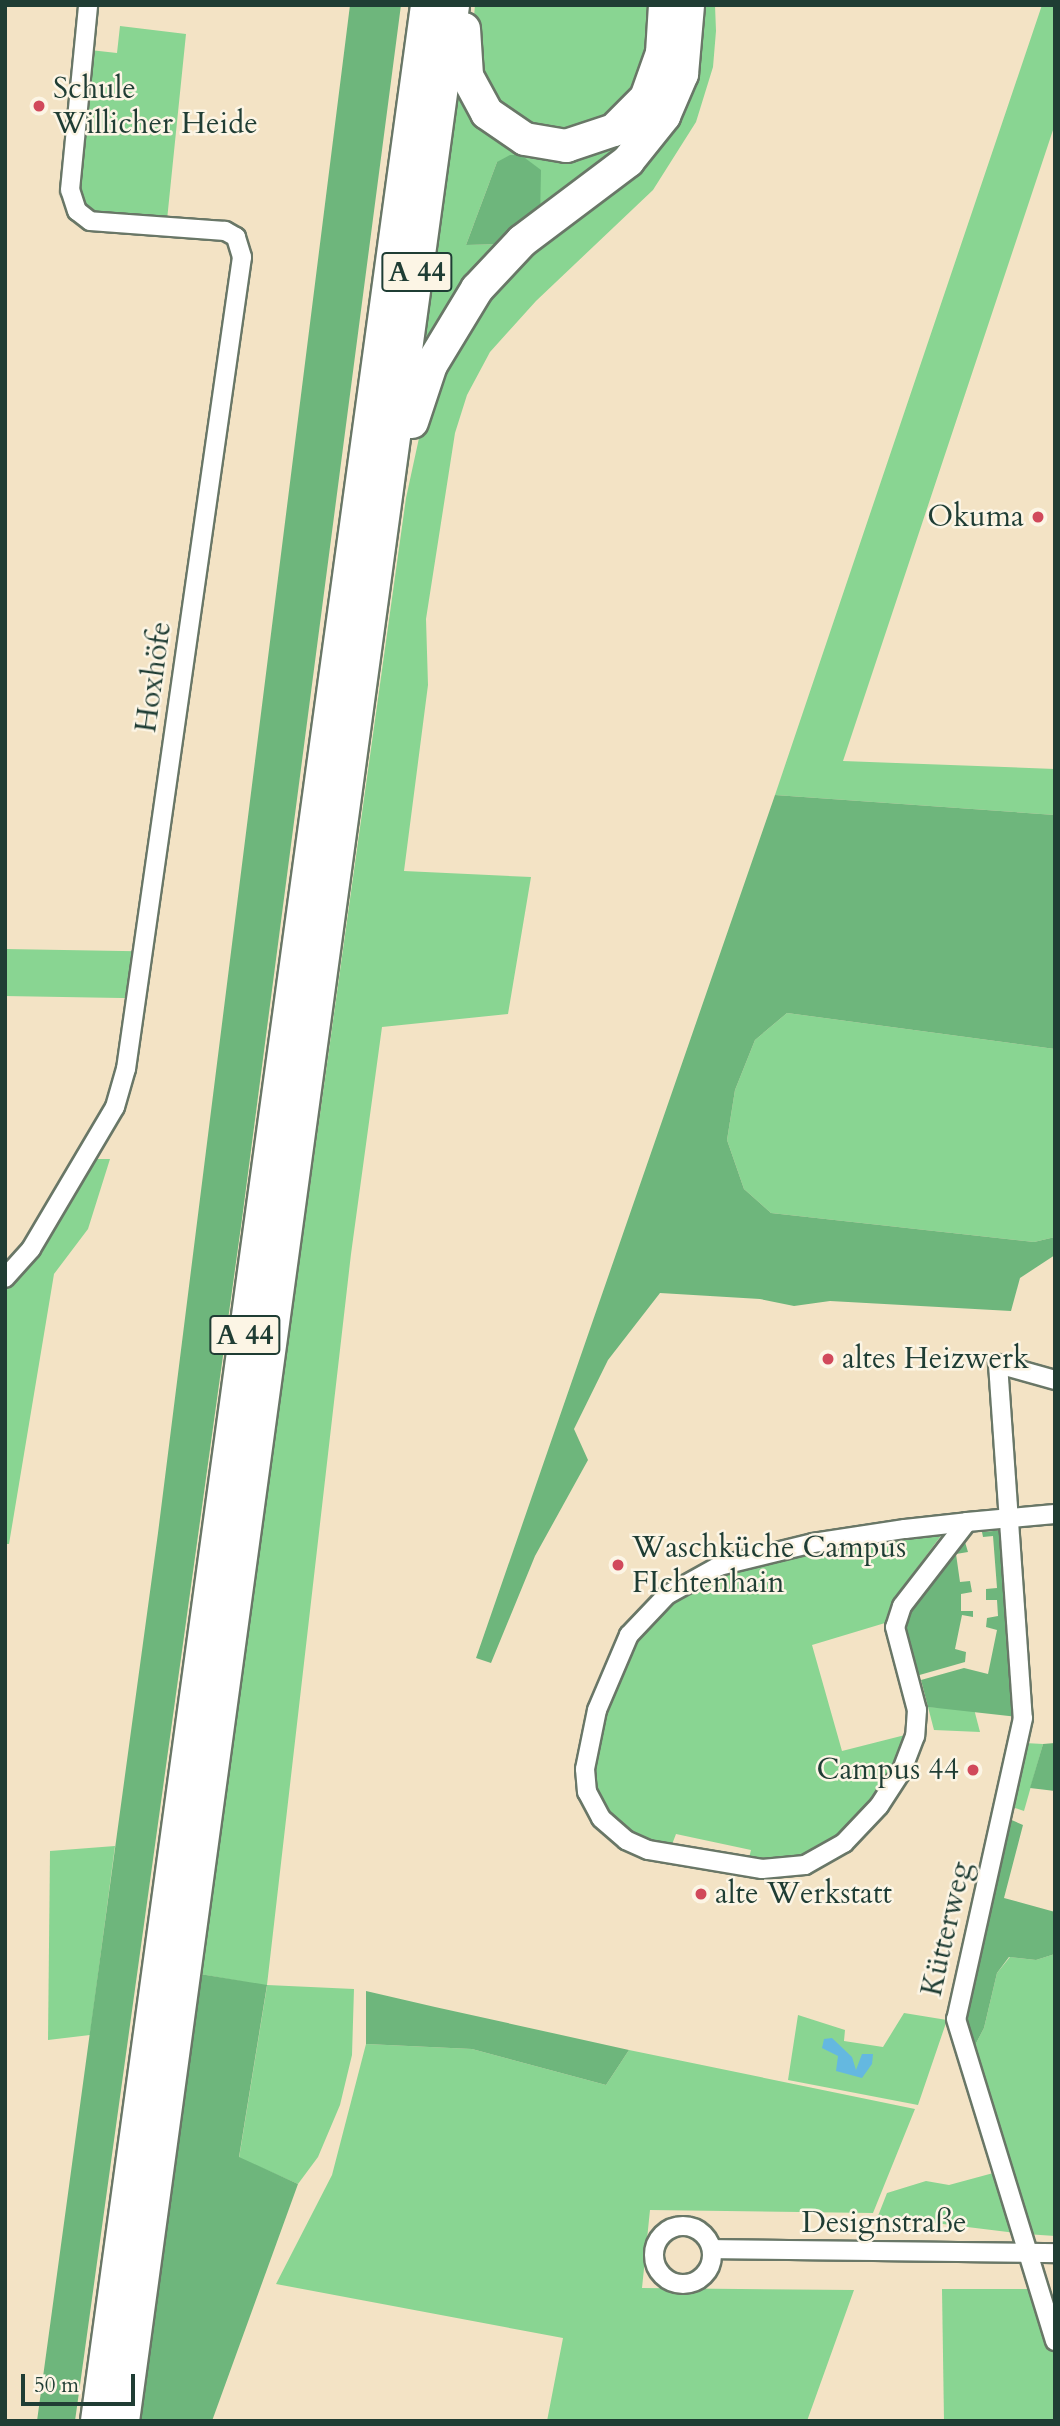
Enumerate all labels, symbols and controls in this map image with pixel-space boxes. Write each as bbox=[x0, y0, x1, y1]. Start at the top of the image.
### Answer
place label: Schule Willicher Heide bbox=[53, 71, 258, 141]
marker: Schule Willicher Heide bbox=[31, 98, 47, 114]
road number: A 44 bbox=[380, 247, 454, 296]
place label: Okuma bbox=[927, 499, 1024, 535]
marker: Okuma bbox=[1030, 509, 1046, 525]
street label: Hoxhöfe bbox=[128, 619, 180, 735]
road number: A 44 bbox=[208, 1310, 282, 1360]
place label: altes Heizwerk bbox=[842, 1341, 1029, 1377]
marker: altes Heizwerk bbox=[820, 1351, 836, 1367]
place label: Waschküche Campus FIchtenhain bbox=[632, 1530, 906, 1600]
marker: Waschküche Campus FIchtenhain bbox=[610, 1557, 626, 1573]
place label: Campus 44 bbox=[816, 1752, 959, 1788]
marker: Campus 44 bbox=[965, 1762, 981, 1778]
street label: Kütterweg bbox=[914, 1858, 980, 2000]
place label: alte Werkstatt bbox=[715, 1876, 892, 1912]
marker: alte Werkstatt bbox=[693, 1886, 709, 1902]
street label: Designstraße bbox=[801, 2205, 967, 2241]
scale bar bbox=[24, 2360, 138, 2404]
text: 50 m bbox=[34, 2371, 79, 2400]

